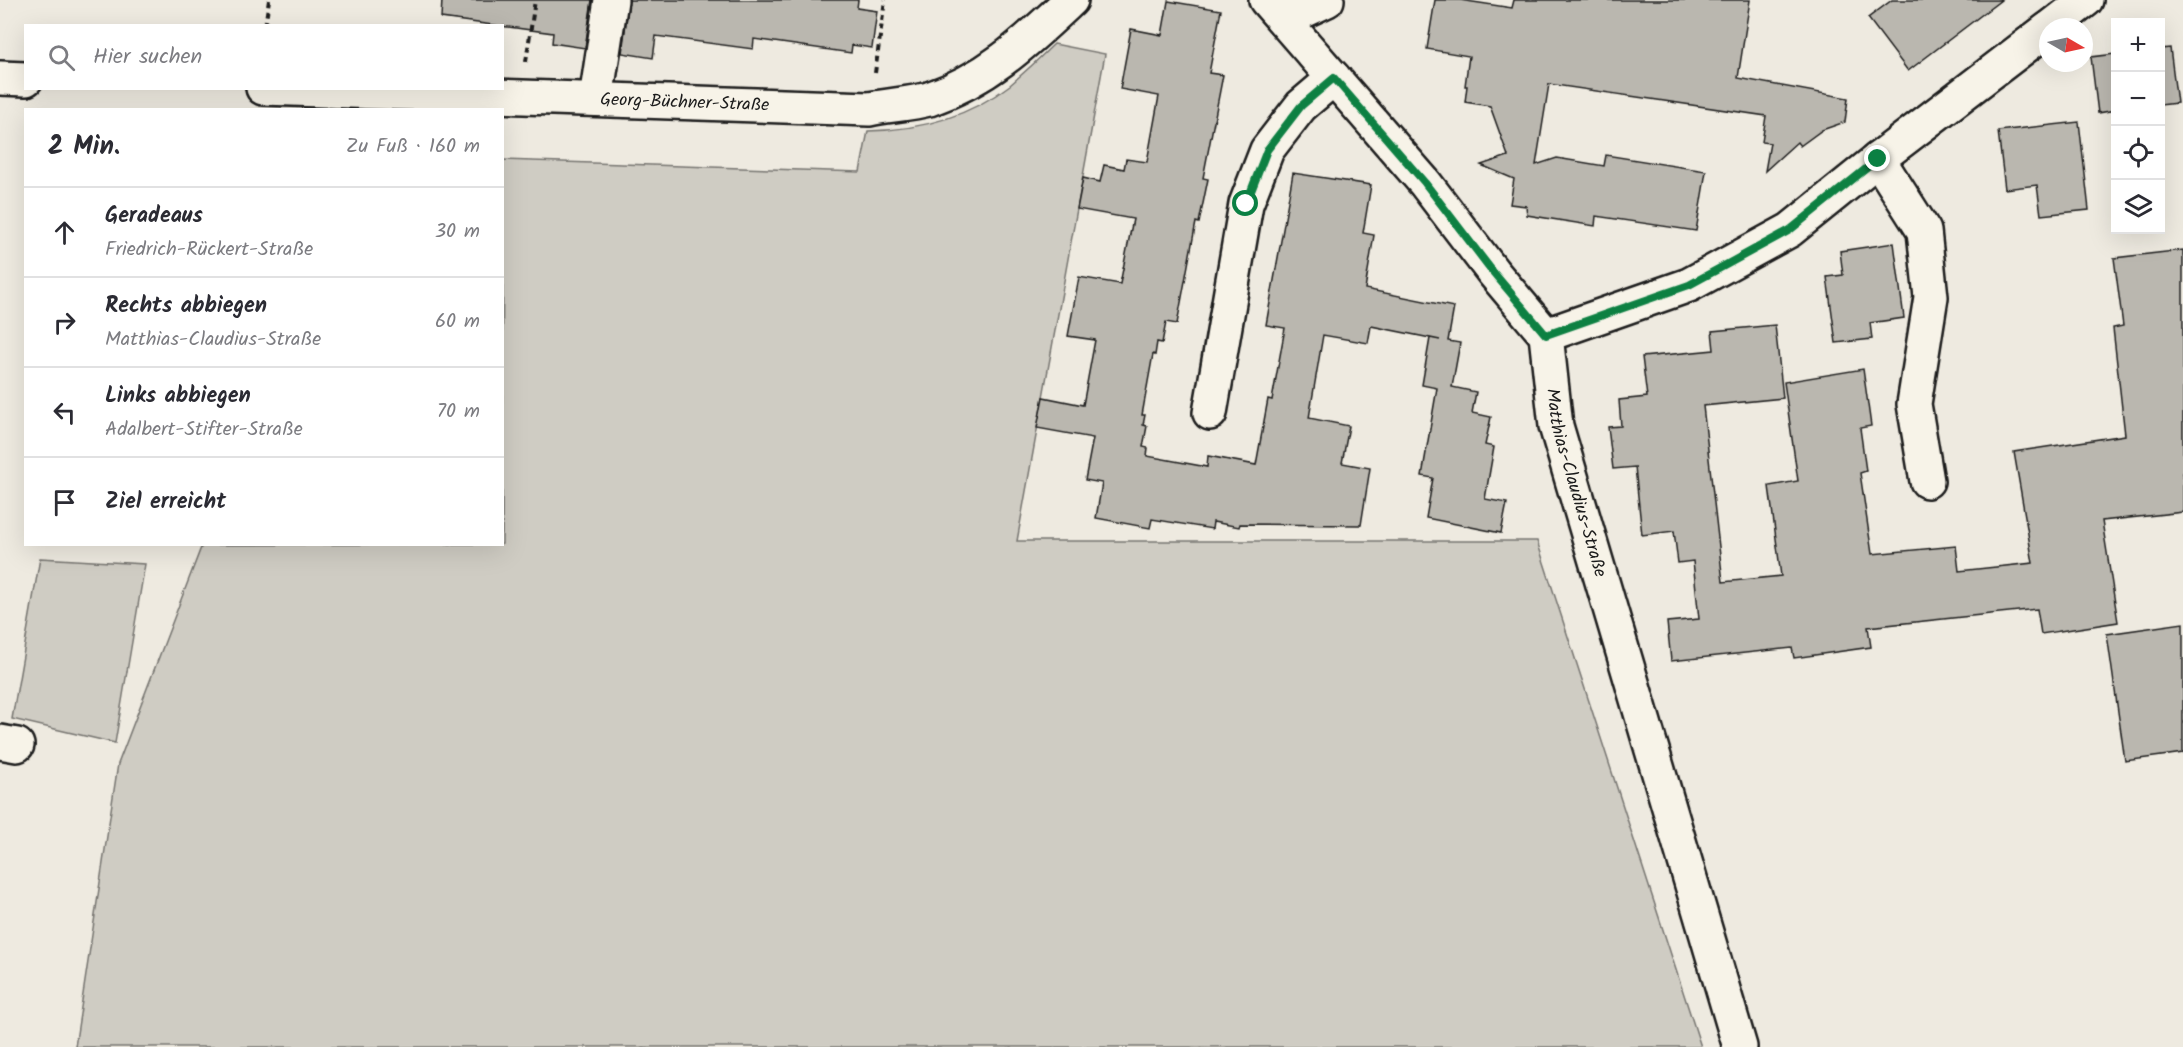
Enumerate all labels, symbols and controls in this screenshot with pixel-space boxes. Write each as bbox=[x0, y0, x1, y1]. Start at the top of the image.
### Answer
north arrow bbox=[2039, 18, 2093, 72]
map controls bbox=[2111, 18, 2165, 234]
button: + bbox=[2111, 18, 2165, 72]
search box bbox=[24, 24, 504, 90]
text: Hier suchen bbox=[93, 40, 202, 75]
icon: search bbox=[45, 41, 78, 74]
button: − bbox=[2111, 72, 2165, 126]
street label: Georg-Büchner-Straße bbox=[600, 85, 770, 120]
text: 2 Min. bbox=[48, 126, 120, 168]
button: locate bbox=[2111, 126, 2165, 180]
text: Zu Fuß · 160 m bbox=[346, 131, 480, 163]
route end bbox=[1864, 145, 1890, 171]
button: layers bbox=[2111, 180, 2165, 234]
route start bbox=[1232, 190, 1258, 216]
text: Geradeaus bbox=[105, 199, 203, 234]
icon: ahead bbox=[48, 216, 81, 249]
text: 30 m bbox=[435, 216, 480, 248]
text: Friedrich-Rückert-Straße bbox=[105, 234, 313, 266]
text: Rechts abbiegen bbox=[105, 289, 267, 324]
icon: right bbox=[48, 306, 81, 339]
text: 60 m bbox=[435, 306, 480, 338]
text: Matthias-Claudius-Straße bbox=[105, 324, 321, 356]
text: Links abbiegen bbox=[105, 379, 251, 414]
street label: Matthias-Claudius-Straße bbox=[1537, 387, 1615, 581]
icon: left bbox=[48, 396, 81, 429]
text: 70 m bbox=[437, 396, 480, 428]
text: Adalbert-Stifter-Straße bbox=[105, 414, 303, 446]
text: Ziel erreicht bbox=[105, 485, 226, 520]
icon: arrive bbox=[48, 486, 81, 519]

